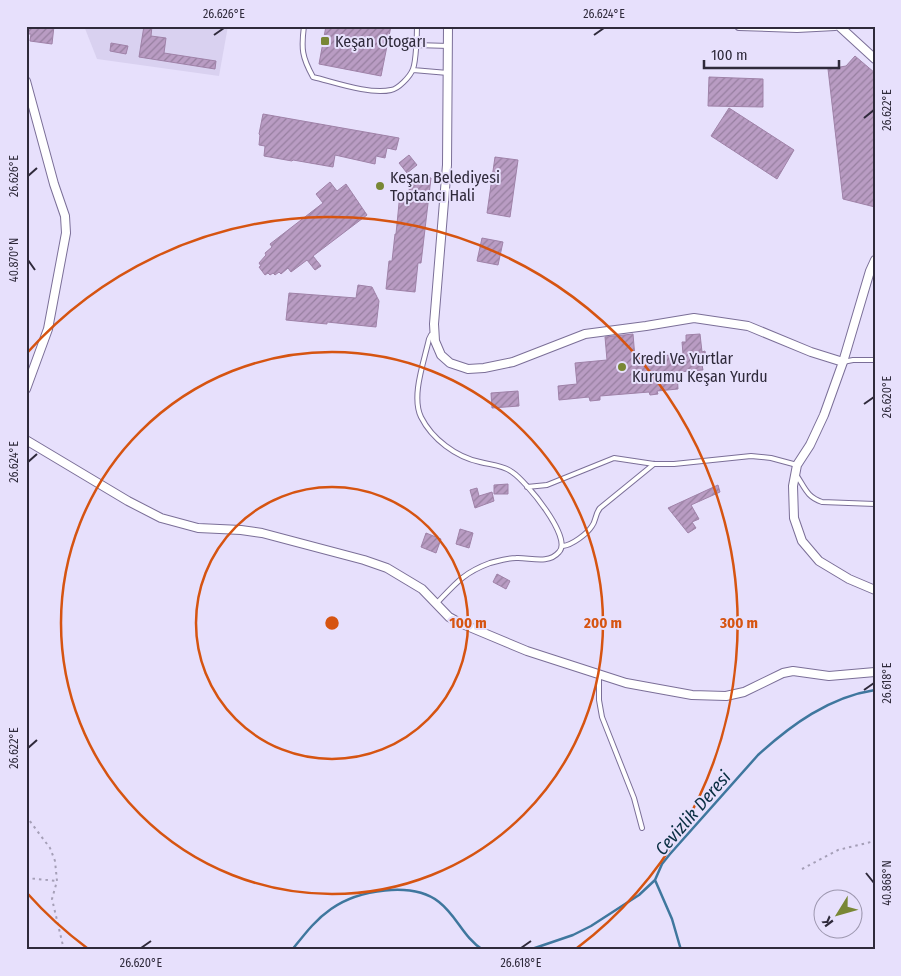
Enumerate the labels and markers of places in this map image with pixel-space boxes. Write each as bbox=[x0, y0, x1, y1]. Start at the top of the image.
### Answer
place label: Keşan Otogarı bbox=[335, 32, 426, 51]
marker: Keşan Otogarı bbox=[319, 35, 331, 47]
place label: Keşan Belediyesi Toptancı Hali bbox=[390, 168, 500, 205]
marker: Keşan Belediyesi Toptancı Hali bbox=[374, 180, 386, 192]
place label: Kredi Ve Yurtlar Kurumu Keşan Yurdu bbox=[632, 349, 768, 386]
marker: Kredi Ve Yurtlar Kurumu Keşan Yurdu bbox=[616, 361, 628, 373]
centre of rings bbox=[323, 614, 341, 632]

